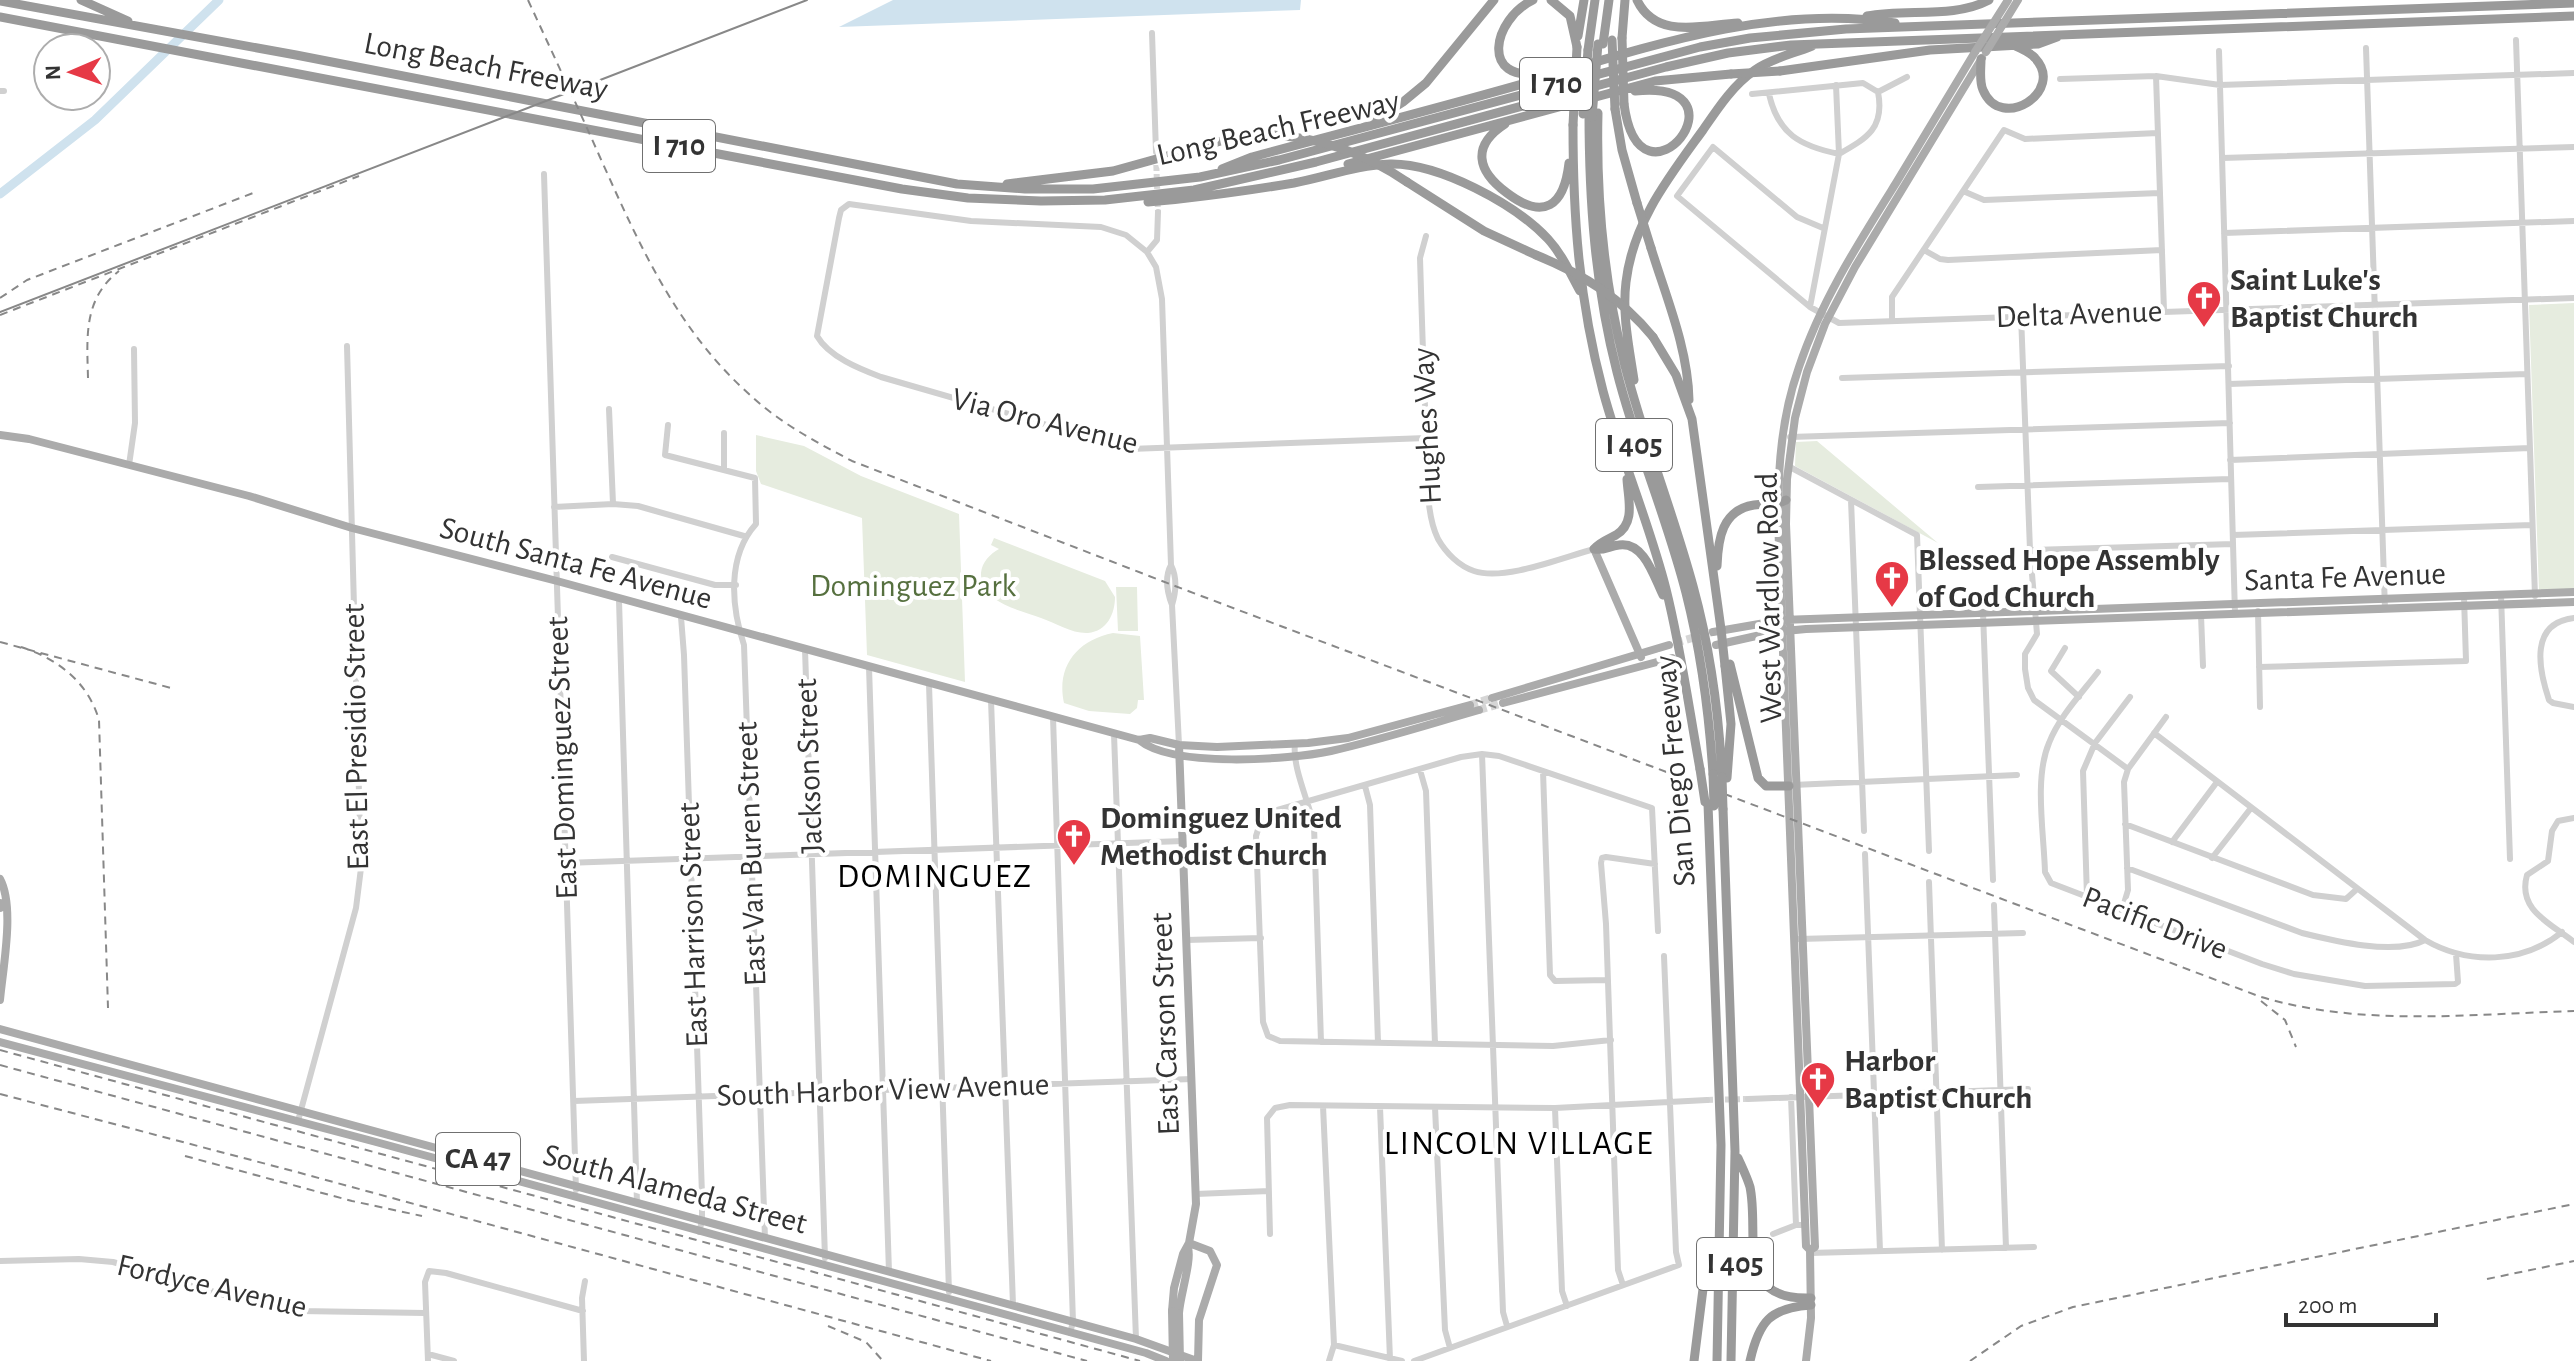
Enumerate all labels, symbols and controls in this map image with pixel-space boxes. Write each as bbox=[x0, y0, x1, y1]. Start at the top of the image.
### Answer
street label: Long Beach Freeway bbox=[361, 27, 611, 105]
north arrow bbox=[32, 32, 112, 112]
road number: I 710 bbox=[1520, 58, 1592, 110]
text: N bbox=[42, 65, 64, 81]
street label: Long Beach Freeway bbox=[1154, 84, 1403, 171]
road number: I 710 bbox=[643, 120, 715, 172]
place label: Saint Luke's Baptist Church bbox=[2230, 264, 2418, 333]
church icon: Saint Luke's Baptist Church bbox=[2185, 279, 2223, 329]
street label: Delta Avenue bbox=[1995, 295, 2163, 333]
street label: Hughes Way bbox=[1407, 347, 1447, 505]
street label: Via Oro Avenue bbox=[949, 382, 1141, 460]
road number: I 405 bbox=[1596, 419, 1672, 471]
street label: West Wardlow Road bbox=[1751, 472, 1787, 724]
street label: South Santa Fe Avenue bbox=[436, 511, 716, 615]
place label: Blessed Hope Assembly of God Church bbox=[1918, 544, 2220, 613]
street label: Santa Fe Avenue bbox=[2244, 557, 2446, 597]
church icon: Blessed Hope Assembly of God Church bbox=[1873, 559, 1911, 609]
park label: Dominguez Park bbox=[810, 570, 1017, 602]
street label: East El Presidio Street bbox=[338, 603, 374, 871]
street label: East Dominguez Street bbox=[541, 616, 583, 900]
street label: San Diego Freeway bbox=[1649, 654, 1701, 888]
street label: Jackson Street bbox=[790, 678, 828, 854]
street label: East Van Buren Street bbox=[730, 721, 772, 987]
street label: East Harrison Street bbox=[673, 802, 713, 1048]
place label: Dominguez United Methodist Church bbox=[1100, 802, 1342, 871]
church icon: Dominguez United Methodist Church bbox=[1055, 817, 1093, 867]
district label: DOMINGUEZ bbox=[837, 860, 1033, 894]
street label: Pacific Drive bbox=[2078, 881, 2232, 965]
street label: East Carson Street bbox=[1145, 912, 1185, 1136]
place label: Harbor Baptist Church bbox=[1844, 1045, 2032, 1114]
church icon: Harbor Baptist Church bbox=[1799, 1060, 1837, 1110]
street label: South Harbor View Avenue bbox=[716, 1068, 1050, 1112]
district label: LINCOLN VILLAGE bbox=[1384, 1127, 1654, 1161]
road number: CA 47 bbox=[436, 1133, 520, 1185]
street label: South Alameda Street bbox=[540, 1138, 810, 1240]
road number: I 405 bbox=[1697, 1238, 1773, 1290]
street label: Fordyce Avenue bbox=[114, 1249, 310, 1323]
scale bar bbox=[2286, 1277, 2436, 1327]
text: 200 m bbox=[2298, 1294, 2357, 1318]

